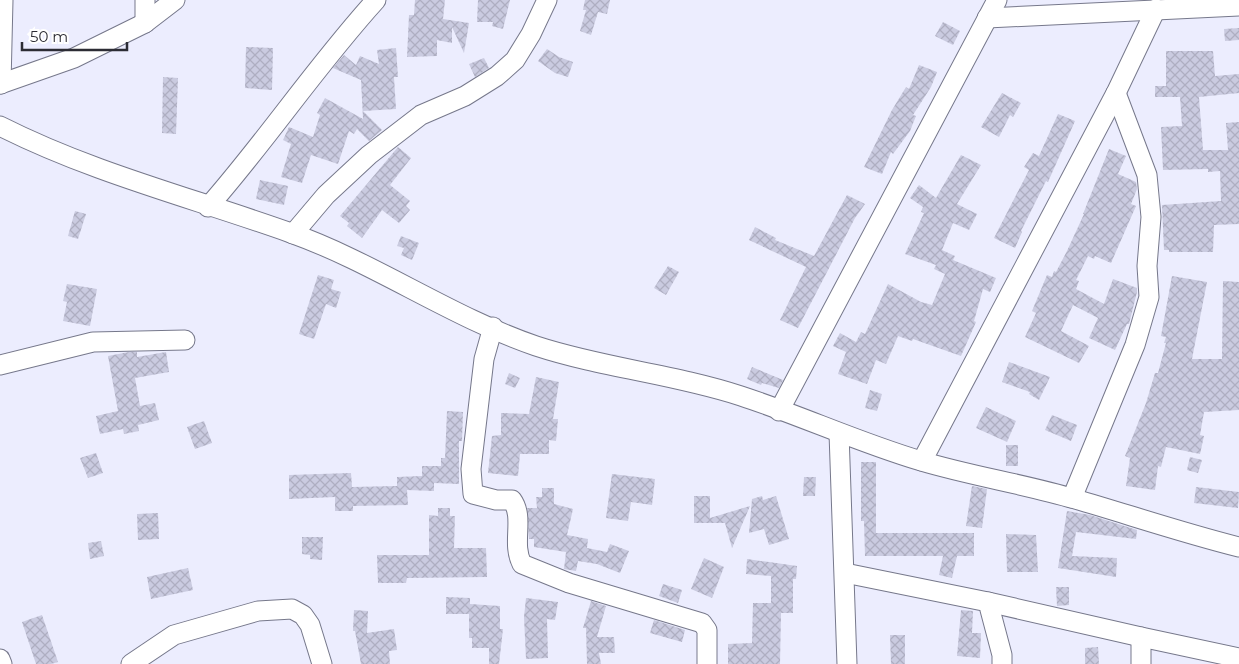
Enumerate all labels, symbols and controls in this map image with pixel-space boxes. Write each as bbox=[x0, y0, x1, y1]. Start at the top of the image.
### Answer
scale bar bbox=[22, 20, 128, 52]
text: 50 m bbox=[30, 27, 68, 46]

